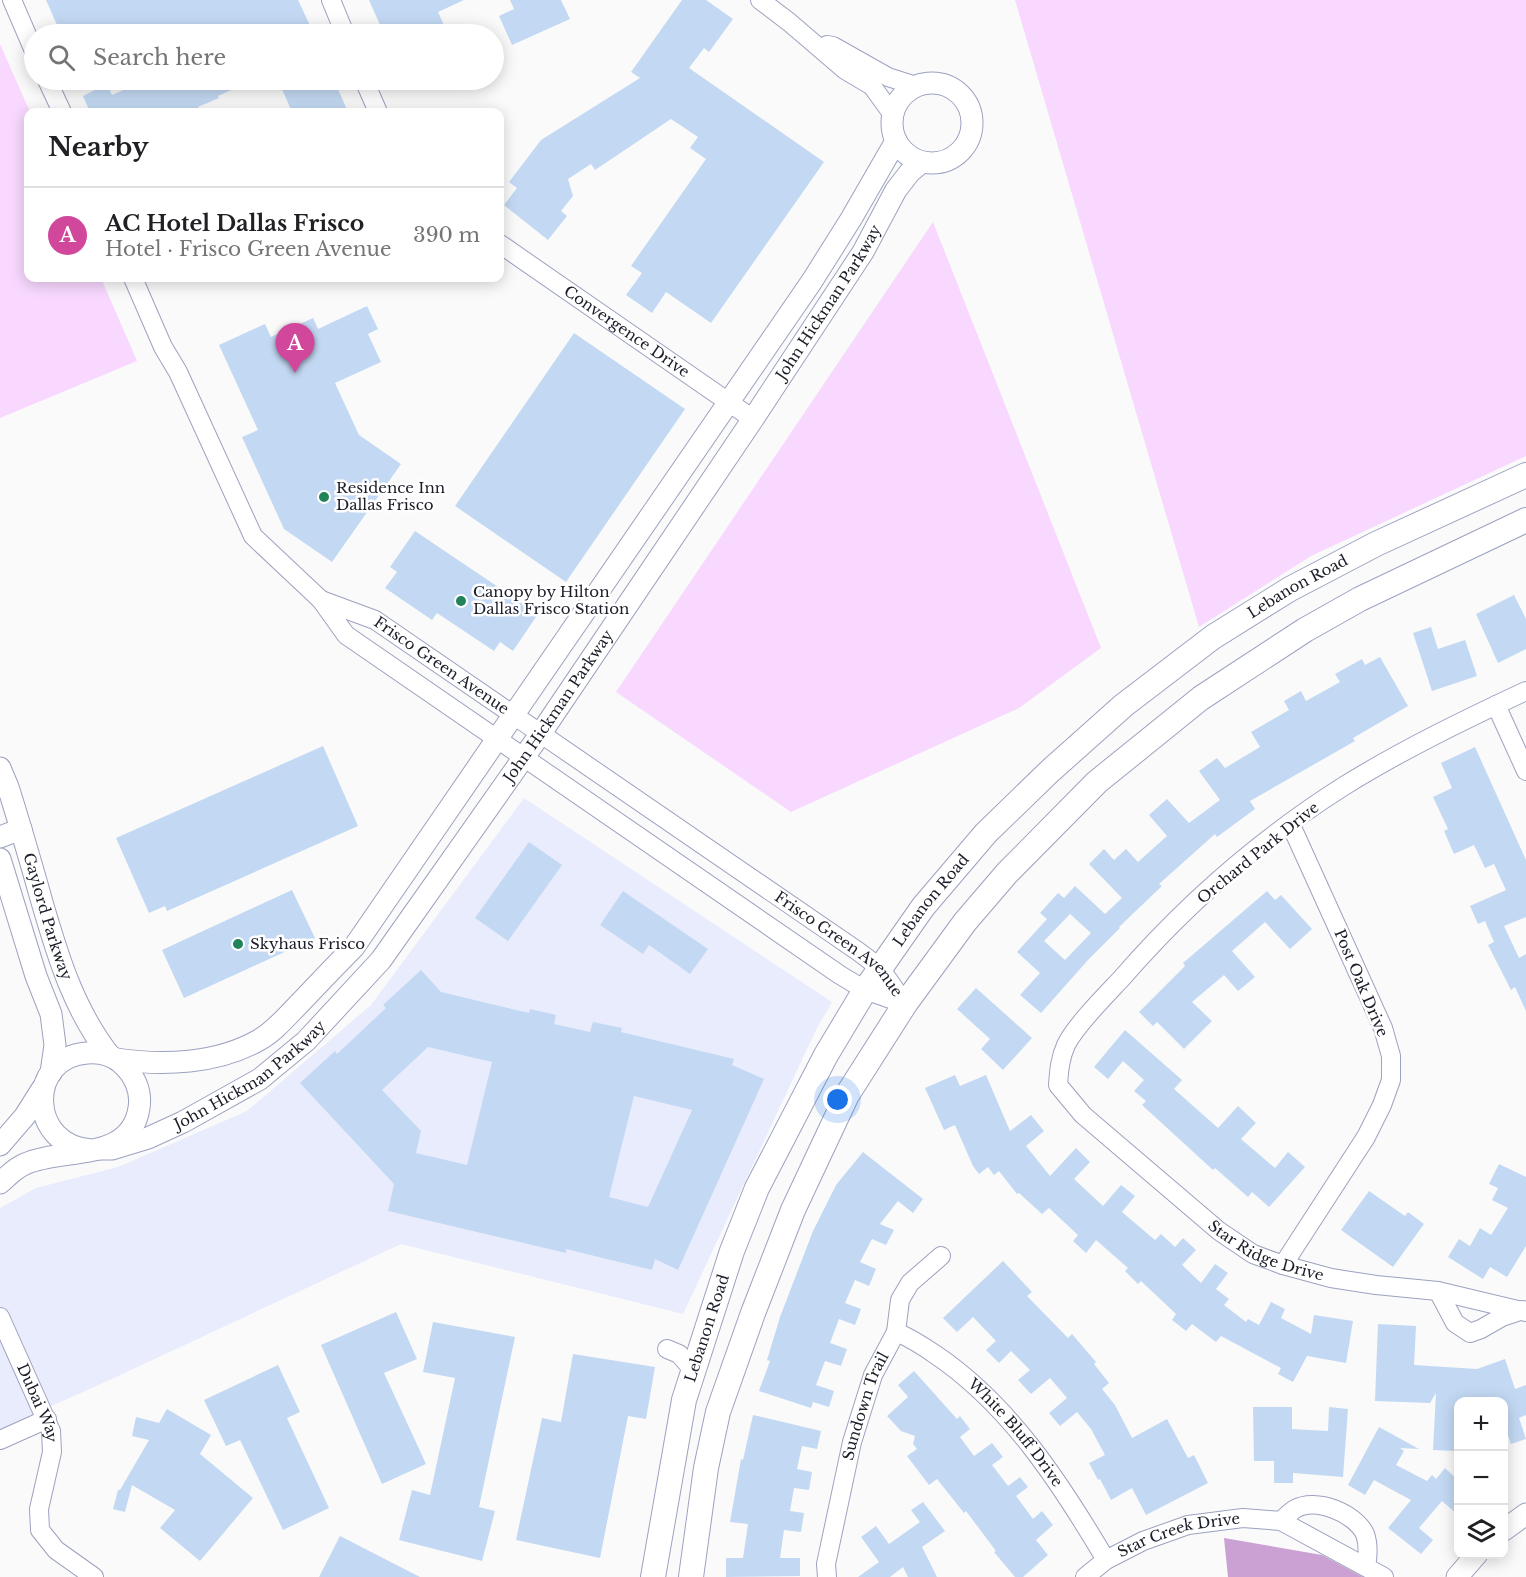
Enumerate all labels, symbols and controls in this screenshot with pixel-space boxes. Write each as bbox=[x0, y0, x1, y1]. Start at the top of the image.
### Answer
search box bbox=[24, 24, 504, 90]
icon: search bbox=[45, 41, 78, 74]
text: Search here bbox=[93, 44, 226, 71]
text: Nearby bbox=[48, 131, 149, 163]
text: AC Hotel Dallas Frisco bbox=[105, 210, 364, 237]
street label: John Hickman Parkway bbox=[770, 221, 885, 385]
text: A bbox=[59, 223, 76, 247]
text: 390 m bbox=[413, 223, 480, 247]
text: Hotel · Frisco Green Avenue bbox=[105, 237, 391, 261]
street label: Convergence Drive bbox=[561, 281, 693, 381]
pin: A bbox=[276, 324, 314, 373]
place label: Residence Inn Dallas Frisco bbox=[336, 478, 445, 514]
marker: Residence Inn Dallas Frisco bbox=[317, 490, 331, 504]
street label: Lebanon Road bbox=[1244, 550, 1351, 622]
place label: Canopy by Hilton Dallas Frisco Station bbox=[473, 582, 629, 618]
marker: Canopy by Hilton Dallas Frisco Station bbox=[454, 594, 468, 608]
street label: Frisco Green Avenue bbox=[370, 612, 513, 718]
street label: John Hickman Parkway bbox=[498, 626, 617, 788]
street label: Orchard Park Drive bbox=[1193, 798, 1322, 908]
street label: Lebanon Road bbox=[888, 850, 973, 950]
street label: Gaylord Parkway bbox=[19, 851, 77, 983]
street label: Frisco Green Avenue bbox=[771, 887, 907, 1000]
street label: Post Oak Drive bbox=[1330, 926, 1393, 1039]
place label: Skyhaus Frisco bbox=[250, 934, 365, 953]
marker: Skyhaus Frisco bbox=[231, 937, 245, 951]
street label: John Hickman Parkway bbox=[169, 1016, 329, 1135]
your location bbox=[823, 1085, 852, 1114]
street label: Star Ridge Drive bbox=[1204, 1216, 1326, 1285]
street label: Lebanon Road bbox=[680, 1272, 733, 1385]
street label: Sundown Trail bbox=[838, 1349, 893, 1462]
street label: Dubai Way bbox=[13, 1360, 62, 1443]
street label: White Bluff Drive bbox=[964, 1373, 1067, 1490]
map controls bbox=[1454, 1397, 1508, 1559]
button: + bbox=[1454, 1397, 1508, 1451]
button: − bbox=[1454, 1451, 1508, 1505]
button: layers bbox=[1454, 1505, 1508, 1559]
street label: Star Creek Drive bbox=[1114, 1508, 1241, 1561]

